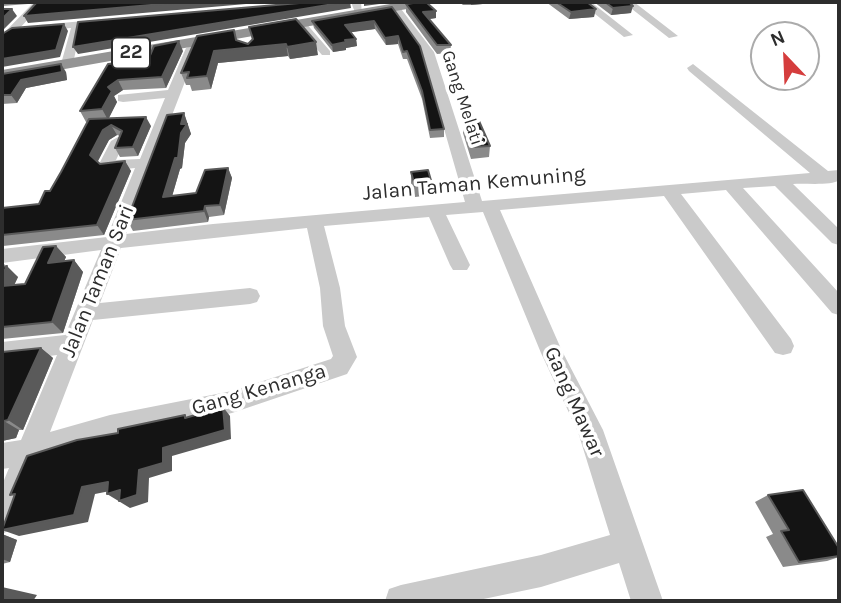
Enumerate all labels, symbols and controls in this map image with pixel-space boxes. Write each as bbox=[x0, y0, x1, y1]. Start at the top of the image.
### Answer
north arrow bbox=[750, 21, 820, 91]
text: N bbox=[767, 26, 788, 51]
road number: 22 bbox=[112, 38, 150, 68]
street label: Gang Melati bbox=[437, 48, 487, 148]
street label: Jalan Taman Kemuning bbox=[362, 162, 586, 206]
street label: Jalan Taman Sari bbox=[56, 201, 140, 361]
street label: Gang Mawar bbox=[538, 343, 610, 461]
street label: Gang Kenanga bbox=[189, 359, 329, 421]

